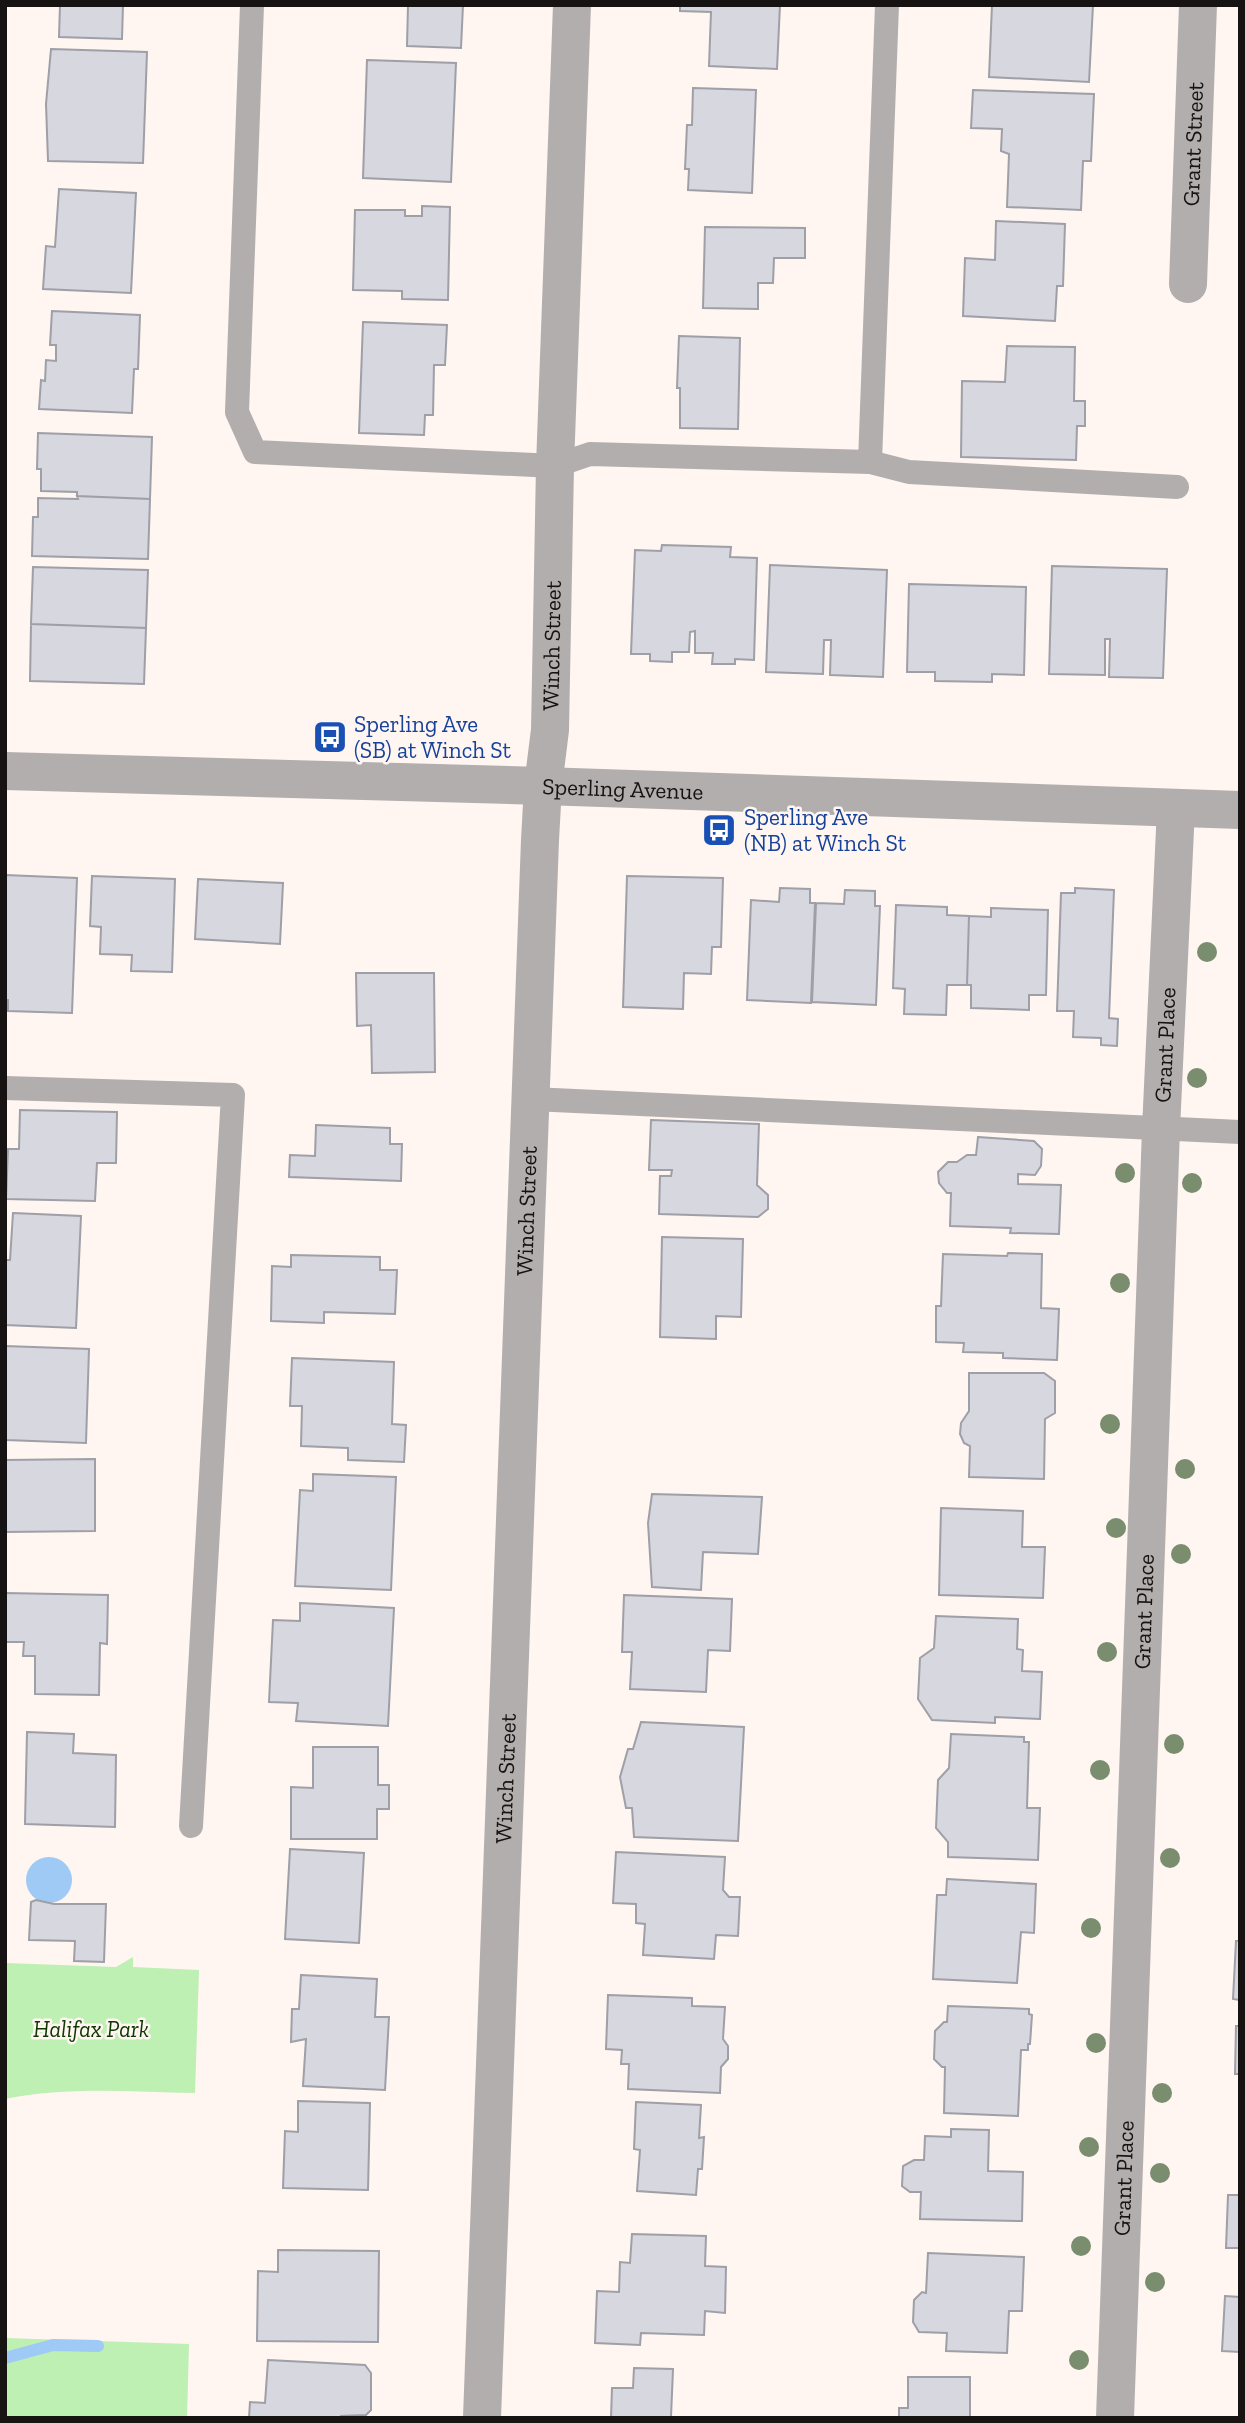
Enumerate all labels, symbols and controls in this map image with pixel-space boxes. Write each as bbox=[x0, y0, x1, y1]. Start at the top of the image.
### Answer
street label: Grant Street bbox=[1177, 81, 1209, 207]
street label: Winch Street bbox=[536, 580, 567, 711]
place label: Sperling Ave (SB) at Winch St bbox=[354, 710, 511, 764]
bus stop icon: Sperling Ave (SB) at Winch St bbox=[311, 718, 349, 756]
street label: Sperling Avenue bbox=[542, 772, 704, 806]
place label: Sperling Ave (NB) at Winch St bbox=[744, 803, 907, 857]
bus stop icon: Sperling Ave (NB) at Winch St bbox=[700, 811, 738, 849]
street label: Grant Place bbox=[1148, 987, 1182, 1103]
street label: Winch Street bbox=[510, 1145, 543, 1276]
street label: Grant Place bbox=[1128, 1553, 1160, 1670]
street label: Winch Street bbox=[489, 1713, 522, 1844]
park label: Halifax Park bbox=[33, 2015, 149, 2043]
street label: Grant Place bbox=[1108, 2120, 1140, 2236]

